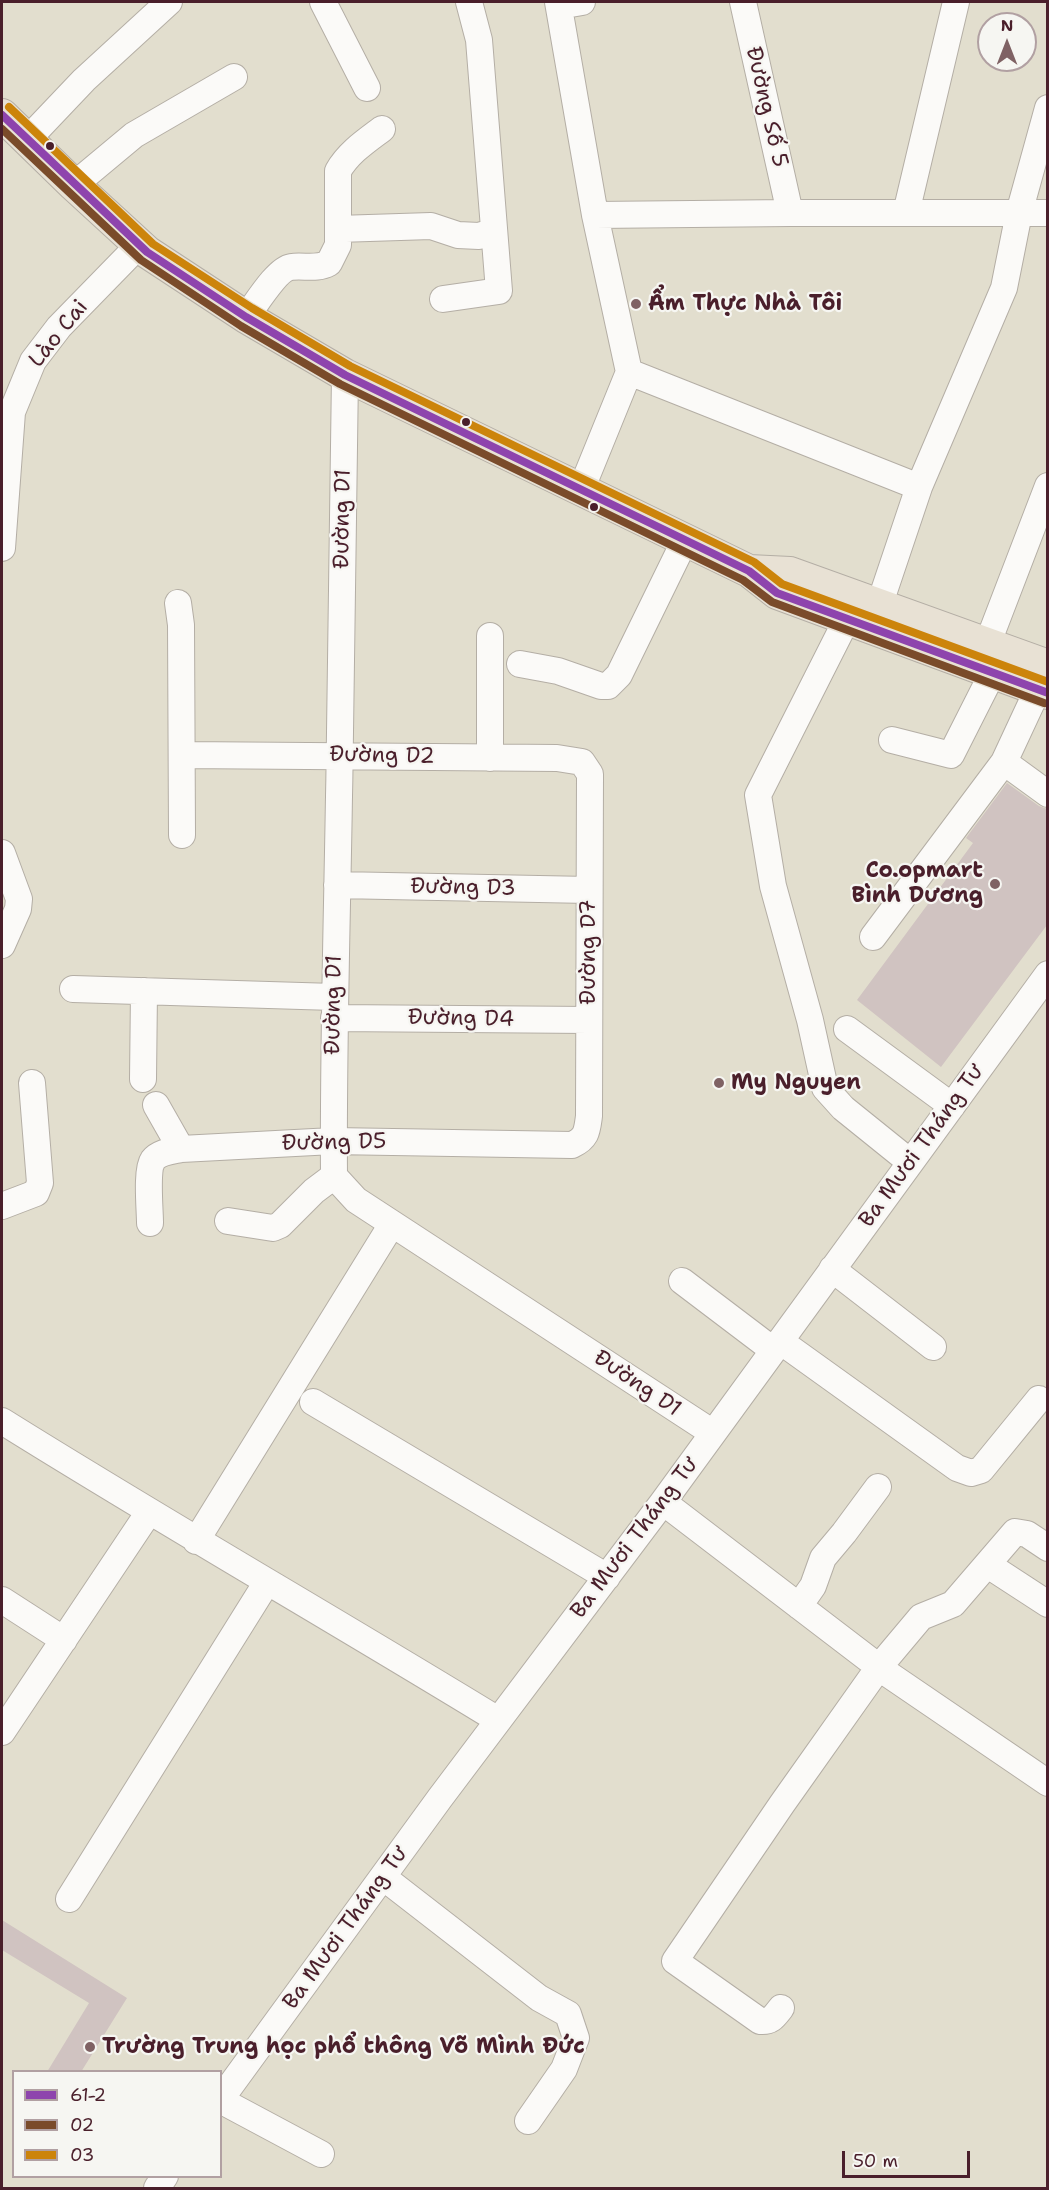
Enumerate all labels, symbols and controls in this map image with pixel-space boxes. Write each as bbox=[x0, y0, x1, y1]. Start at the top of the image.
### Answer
north arrow bbox=[977, 12, 1037, 72]
text: N bbox=[1001, 15, 1013, 36]
street label: Đường Số 5 bbox=[739, 44, 793, 170]
unlabelled marker bbox=[44, 140, 56, 152]
place label: Ẩm Thực Nhà Tôi bbox=[648, 291, 842, 317]
street label: Lào Cai bbox=[24, 295, 94, 373]
marker: Ẩm Thực Nhà Tôi bbox=[629, 297, 643, 311]
unlabelled marker bbox=[460, 416, 472, 428]
street label: Đường D1 bbox=[329, 469, 357, 569]
unlabelled marker bbox=[588, 501, 600, 513]
street label: Đường D2 bbox=[329, 742, 435, 770]
place label: Co.opmart Bình Dương bbox=[851, 858, 983, 909]
street label: Đường D3 bbox=[410, 874, 516, 902]
marker: Co.opmart Bình Dương bbox=[988, 877, 1002, 891]
street label: Đường D7 bbox=[576, 899, 602, 1005]
street label: Đường D1 bbox=[320, 955, 348, 1055]
street label: Đường D4 bbox=[408, 1005, 514, 1033]
street label: Ba Mươi Tháng Tư bbox=[854, 1059, 990, 1233]
place label: My Nguyen bbox=[731, 1070, 861, 1096]
marker: My Nguyen bbox=[712, 1076, 726, 1090]
street label: Đường D5 bbox=[281, 1129, 387, 1157]
street label: Đường D1 bbox=[588, 1345, 686, 1423]
street label: Ba Mươi Tháng Tư bbox=[566, 1452, 704, 1624]
street label: Ba Mươi Tháng Tư bbox=[278, 1841, 414, 2015]
place label: Trường Trung học phổ thông Võ Mình Đức bbox=[102, 2034, 585, 2060]
marker: Trường Trung học phổ thông Võ Mình Đức bbox=[83, 2040, 97, 2054]
legend bbox=[12, 2070, 222, 2178]
text: 61-2 bbox=[70, 2083, 106, 2107]
text: 02 bbox=[70, 2113, 94, 2137]
scale bar bbox=[845, 2139, 972, 2177]
text: 03 bbox=[70, 2143, 94, 2167]
text: 50 m bbox=[853, 2149, 898, 2173]

